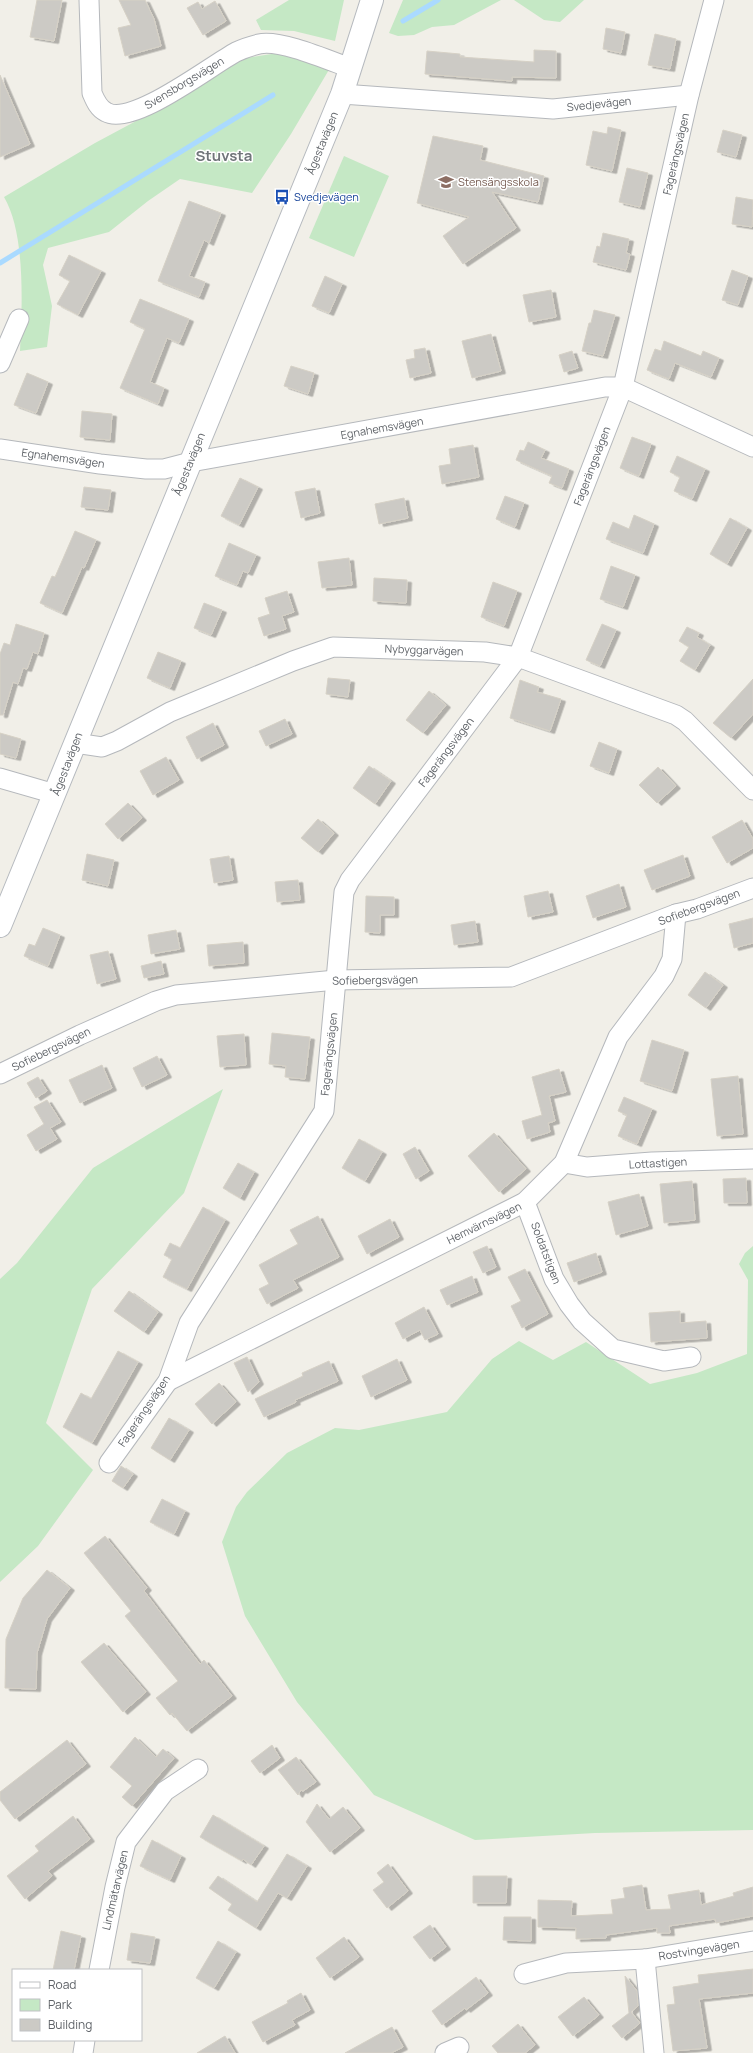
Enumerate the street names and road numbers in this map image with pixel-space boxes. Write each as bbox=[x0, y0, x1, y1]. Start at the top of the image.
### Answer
street label: Svensborgsvägen bbox=[141, 53, 226, 112]
street label: Svedjevägen bbox=[566, 93, 632, 114]
street label: Ågestavägen bbox=[302, 109, 341, 177]
street label: Fagerängsvägen bbox=[659, 112, 692, 196]
street label: Egnahemsvägen bbox=[339, 413, 424, 442]
street label: Fagerängsvägen bbox=[570, 424, 613, 507]
street label: Ågestavägen bbox=[169, 430, 208, 498]
street label: Egnahemsvägen bbox=[21, 444, 106, 471]
street label: Nybyggarvägen bbox=[384, 641, 464, 658]
street label: Fagerängsvägen bbox=[414, 714, 477, 790]
street label: Ågestavägen bbox=[48, 730, 85, 798]
street label: Sofiebergsvägen bbox=[656, 885, 742, 928]
street label: Sofiebergsvägen bbox=[332, 971, 418, 988]
street label: Fagerängsvägen bbox=[317, 1012, 340, 1096]
street label: Sofiebergsvägen bbox=[9, 1023, 93, 1074]
street label: Lottastigen bbox=[628, 1153, 688, 1172]
street label: Hemvärnsvägen bbox=[444, 1198, 524, 1247]
street label: Soldatstigen bbox=[528, 1220, 565, 1286]
street label: Fagerängsvägen bbox=[114, 1372, 173, 1450]
street label: Lindmätarvägen bbox=[98, 1848, 131, 1931]
street label: Rostvingevägen bbox=[657, 1936, 740, 1963]

